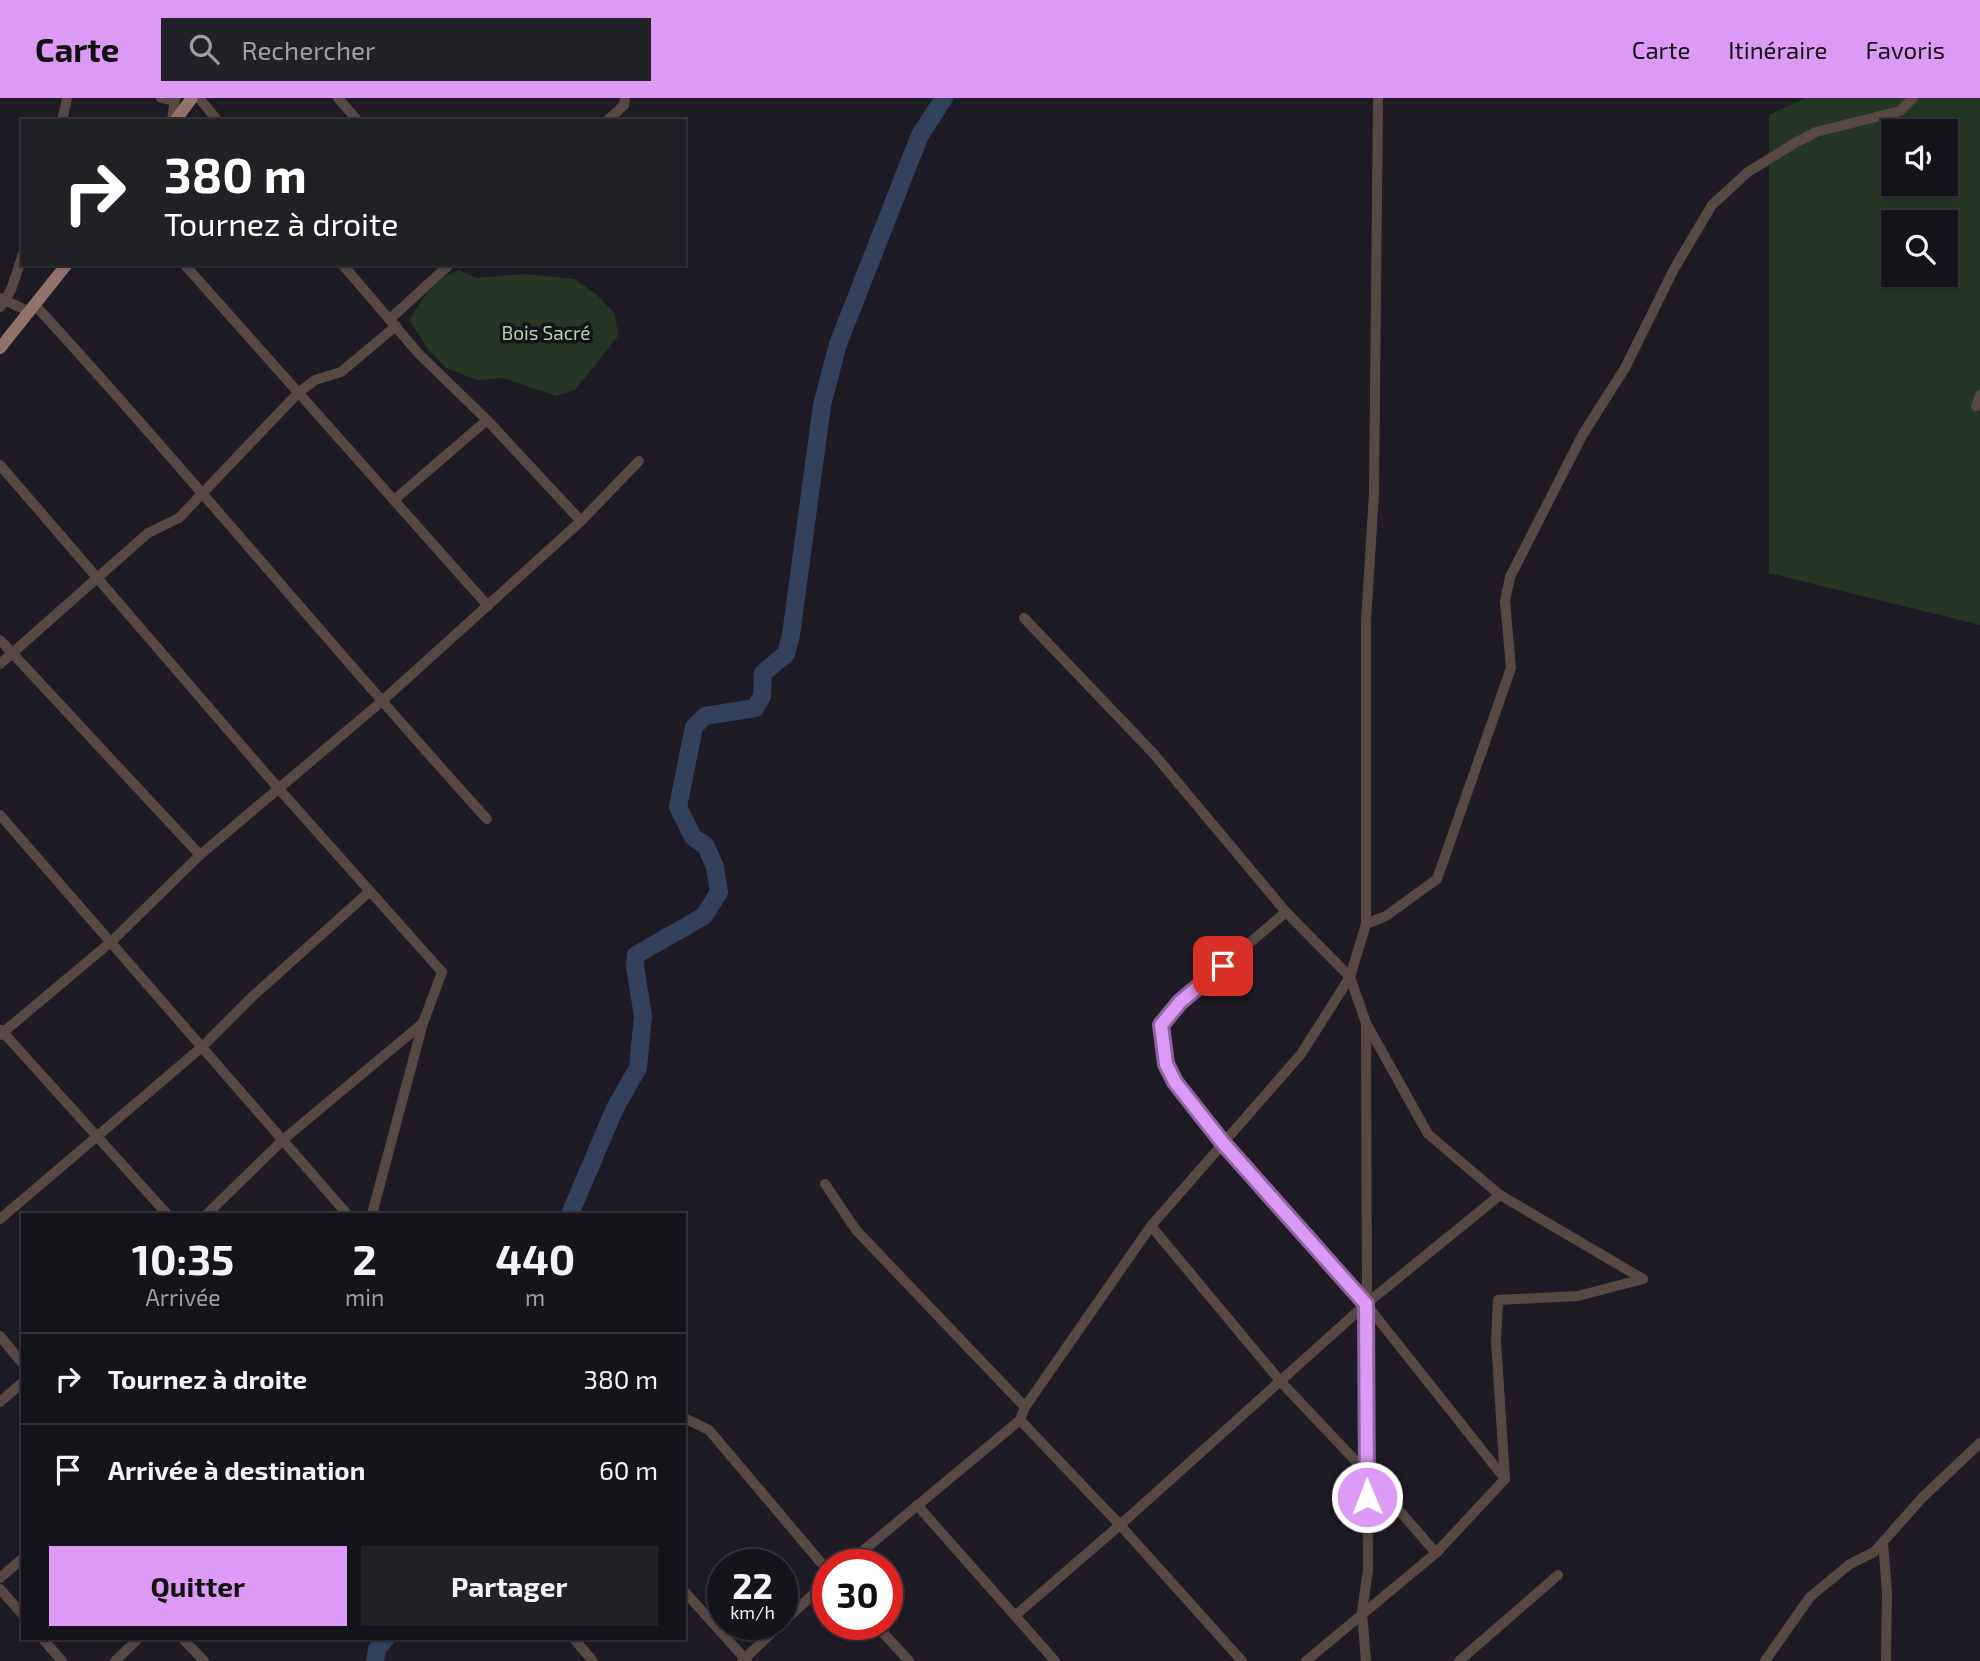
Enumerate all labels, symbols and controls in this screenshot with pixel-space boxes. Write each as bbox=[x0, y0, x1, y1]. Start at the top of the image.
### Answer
search box bbox=[161, 18, 651, 81]
text: Carte bbox=[35, 29, 119, 69]
icon: search bbox=[185, 30, 223, 68]
text: Rechercher bbox=[241, 34, 375, 65]
text: Carte bbox=[1632, 35, 1690, 64]
text: Itinéraire bbox=[1728, 35, 1827, 64]
text: Favoris bbox=[1865, 35, 1945, 64]
map controls bbox=[1881, 119, 1958, 287]
button: sound bbox=[1881, 119, 1958, 196]
text: 380 m bbox=[164, 144, 307, 203]
icon: right bbox=[49, 147, 140, 238]
text: Tournez à droite bbox=[164, 204, 398, 242]
button: search bbox=[1881, 210, 1958, 287]
park label: Bois Sacré bbox=[501, 321, 591, 344]
pin bbox=[1193, 936, 1253, 996]
icon: arrive bbox=[1204, 947, 1242, 985]
text: 10:35 bbox=[132, 1233, 234, 1283]
text: 2 bbox=[353, 1233, 377, 1283]
text: 440 bbox=[495, 1233, 575, 1283]
text: Arrivée bbox=[145, 1283, 221, 1311]
text: min bbox=[345, 1283, 384, 1311]
text: m bbox=[525, 1283, 545, 1311]
icon: right bbox=[49, 1360, 87, 1398]
text: Tournez à droite bbox=[108, 1363, 307, 1394]
text: 380 m bbox=[584, 1363, 658, 1394]
icon: arrive bbox=[49, 1451, 87, 1489]
text: Arrivée à destination bbox=[108, 1454, 365, 1485]
text: 60 m bbox=[599, 1454, 658, 1485]
position arrow bbox=[1330, 1460, 1404, 1534]
button: Quitter bbox=[49, 1546, 347, 1626]
button: Partager bbox=[361, 1546, 658, 1626]
speed limit sign: 30 bbox=[812, 1549, 903, 1640]
text: 22 bbox=[732, 1564, 773, 1606]
text: km/h bbox=[730, 1601, 775, 1623]

